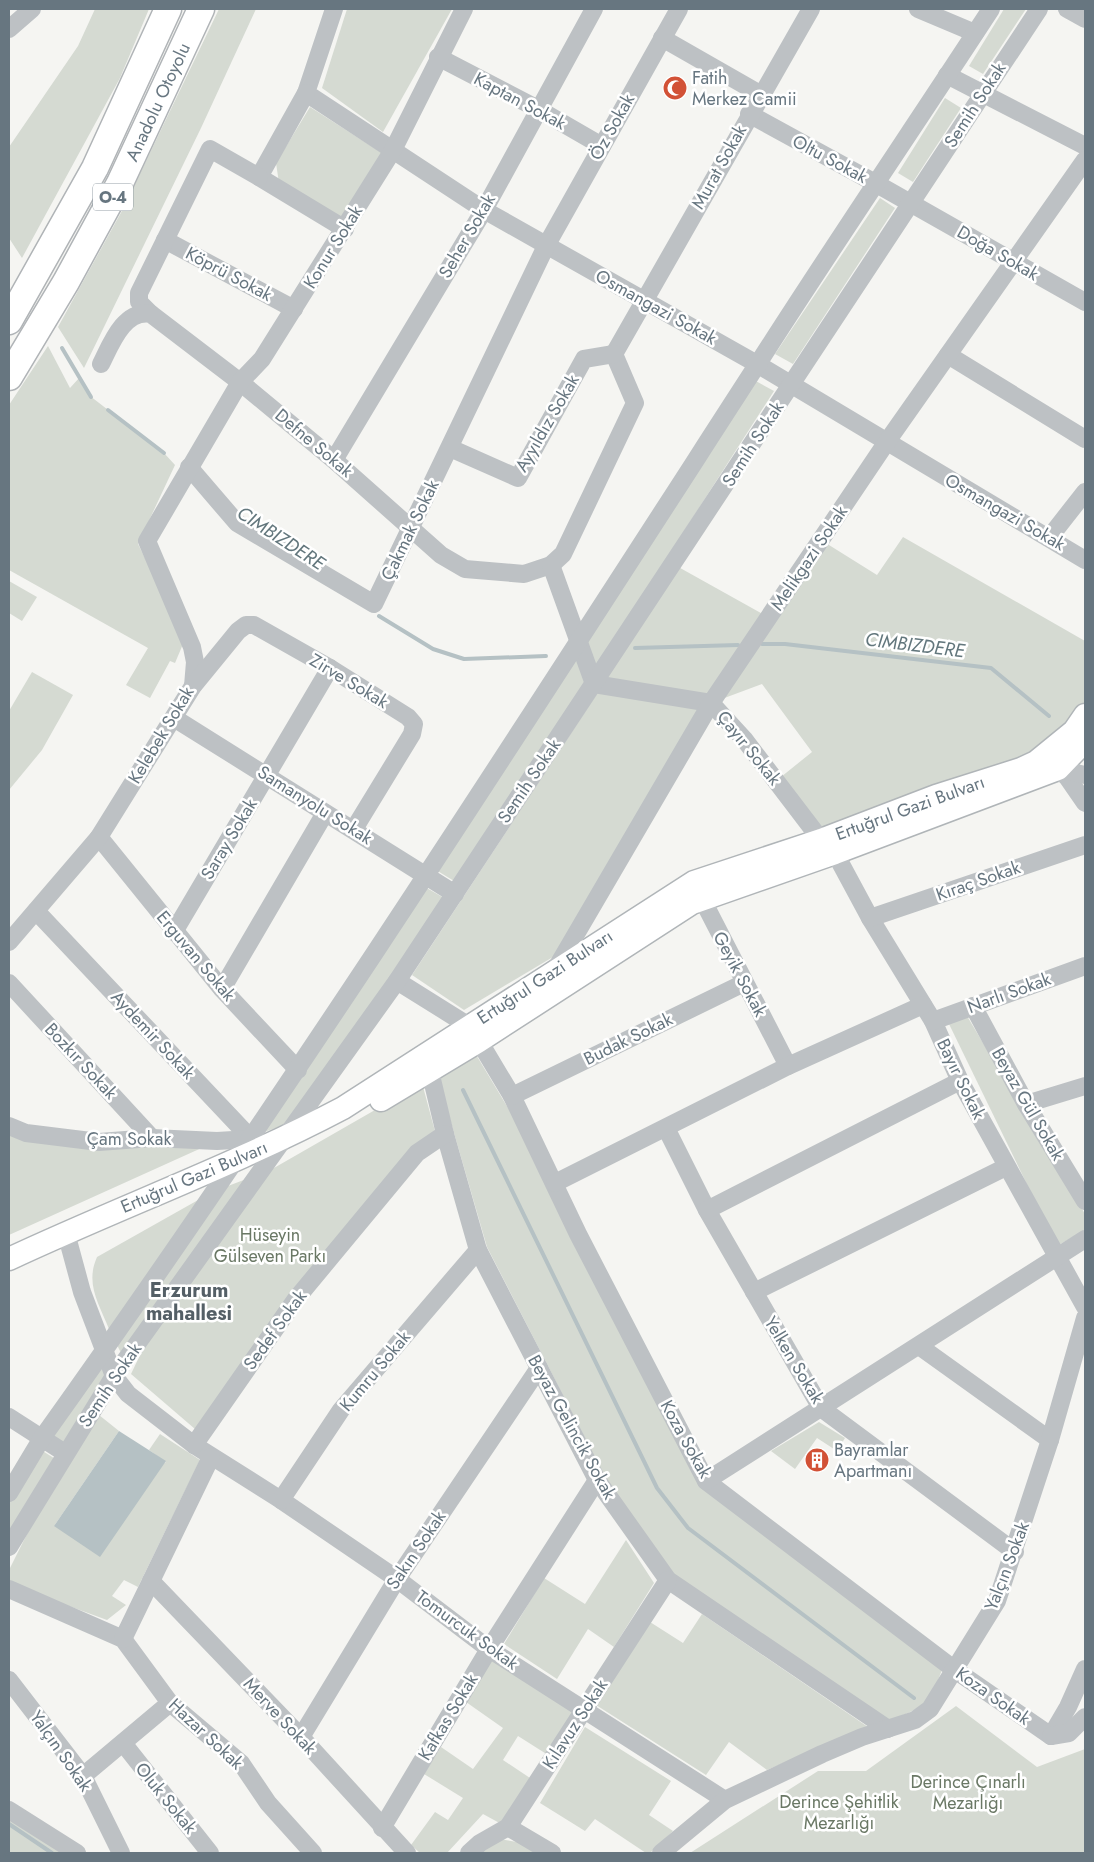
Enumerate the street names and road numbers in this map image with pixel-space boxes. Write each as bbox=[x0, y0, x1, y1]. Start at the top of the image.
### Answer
street label: Anadolu Otoyolu bbox=[119, 38, 197, 166]
street label: Semih Sokak bbox=[938, 57, 1012, 153]
street label: Kaptan Sokak bbox=[469, 66, 571, 136]
street label: Öz Sokak bbox=[583, 89, 641, 165]
street label: Murat Sokak bbox=[685, 120, 753, 214]
street label: Oltu Sokak bbox=[788, 128, 872, 190]
road number: O-4 bbox=[93, 183, 133, 210]
street label: Seher Sokak bbox=[432, 189, 502, 283]
street label: Konur Sokak bbox=[297, 200, 369, 294]
street label: Doğa Sokak bbox=[952, 219, 1044, 287]
street label: Köprü Sokak bbox=[181, 240, 277, 308]
street label: Osmangazi Sokak bbox=[591, 263, 721, 351]
street label: Ayyıldız Sokak bbox=[508, 369, 586, 477]
street label: Semih Sokak bbox=[716, 396, 790, 492]
street label: Defne Sokak bbox=[269, 403, 359, 484]
street label: Osmangazi Sokak bbox=[940, 467, 1070, 557]
street label: Çakmak Sokak bbox=[374, 475, 446, 585]
street label: Melikgazi Sokak bbox=[764, 500, 854, 616]
street label: Zirve Sokak bbox=[305, 647, 393, 715]
street label: Kelebek Sokak bbox=[122, 681, 200, 789]
street label: Çayır Sokak bbox=[711, 705, 787, 791]
street label: Semih Sokak bbox=[491, 734, 567, 828]
street label: Samanyolu Sokak bbox=[252, 759, 378, 851]
street label: Ertuğrul Gazi Bulvarı bbox=[832, 769, 988, 847]
street label: Saray Sokak bbox=[194, 793, 264, 885]
street label: Kıraç Sokak bbox=[932, 854, 1024, 908]
street label: Erguvan Sokak bbox=[150, 905, 242, 1007]
street label: Ertuğrul Gazi Bulvarı bbox=[472, 923, 618, 1031]
street label: Geyik Sokak bbox=[707, 927, 773, 1021]
street label: Narlı Sokak bbox=[964, 966, 1054, 1020]
street label: Aydemir Sokak bbox=[105, 985, 201, 1085]
street label: Budak Sokak bbox=[579, 1006, 677, 1072]
street label: Bozkır Sokak bbox=[39, 1017, 123, 1105]
street label: Bayır Sokak bbox=[930, 1034, 992, 1124]
street label: Beyaz Gül Sokak bbox=[985, 1043, 1071, 1165]
street label: Çam Sokak bbox=[87, 1126, 171, 1152]
street label: Ertuğrul Gazi Bulvarı bbox=[117, 1134, 271, 1220]
street label: Sedef Sokak bbox=[237, 1285, 313, 1375]
street label: Yelken Sokak bbox=[758, 1311, 830, 1409]
street label: Kumru Sokak bbox=[333, 1325, 417, 1417]
street label: Semih Sokak bbox=[72, 1338, 148, 1432]
street label: Beyaz Gelincik Sokak bbox=[521, 1350, 623, 1504]
street label: Koza Sokak bbox=[654, 1395, 718, 1483]
street label: Sakın Sokak bbox=[380, 1505, 452, 1595]
street label: Yalçın Sokak bbox=[978, 1518, 1036, 1614]
street label: Tomurcuk Sokak bbox=[410, 1584, 524, 1676]
street label: Koza Sokak bbox=[950, 1661, 1036, 1731]
street label: Kafkas Sokak bbox=[412, 1668, 484, 1765]
street label: Merve Sokak bbox=[237, 1672, 323, 1760]
street label: Kılavuz Sokak bbox=[536, 1674, 614, 1774]
street label: Hazar Sokak bbox=[163, 1692, 249, 1776]
street label: Yalçın Sokak bbox=[24, 1705, 98, 1797]
street label: Oluk Sokak bbox=[129, 1757, 203, 1839]

